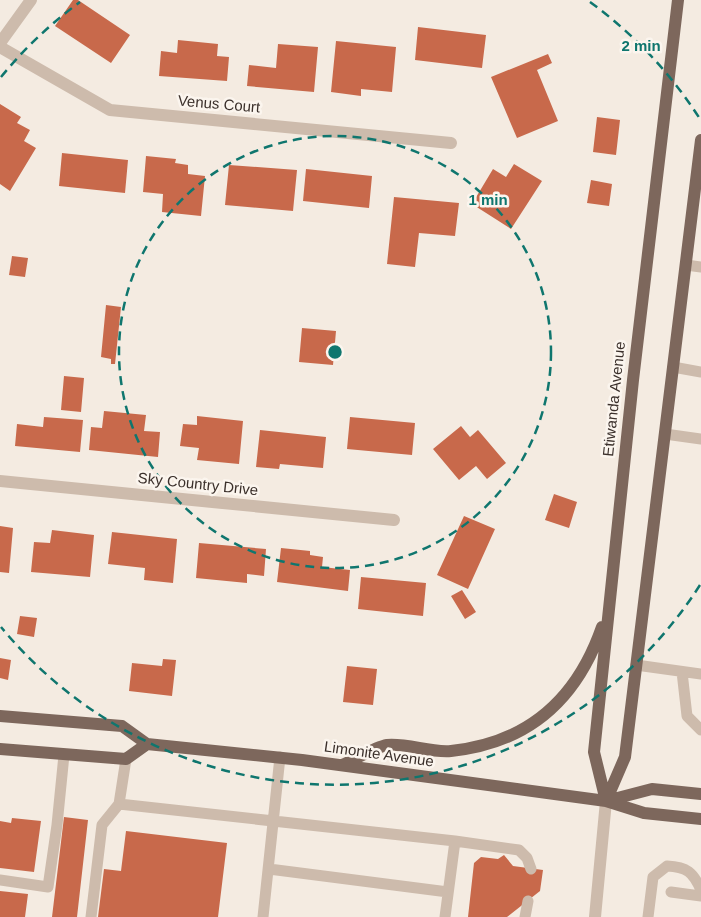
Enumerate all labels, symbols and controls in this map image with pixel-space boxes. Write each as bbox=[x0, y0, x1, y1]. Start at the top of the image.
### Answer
text: 2 min bbox=[621, 37, 661, 54]
street label: Venus Court bbox=[177, 91, 262, 116]
text: 1 min bbox=[468, 191, 508, 208]
street label: Etiwanda Avenue bbox=[599, 341, 628, 457]
centre of rings bbox=[326, 343, 344, 361]
street label: Sky Country Drive bbox=[137, 469, 259, 498]
street label: Limonite Avenue bbox=[323, 737, 435, 770]

